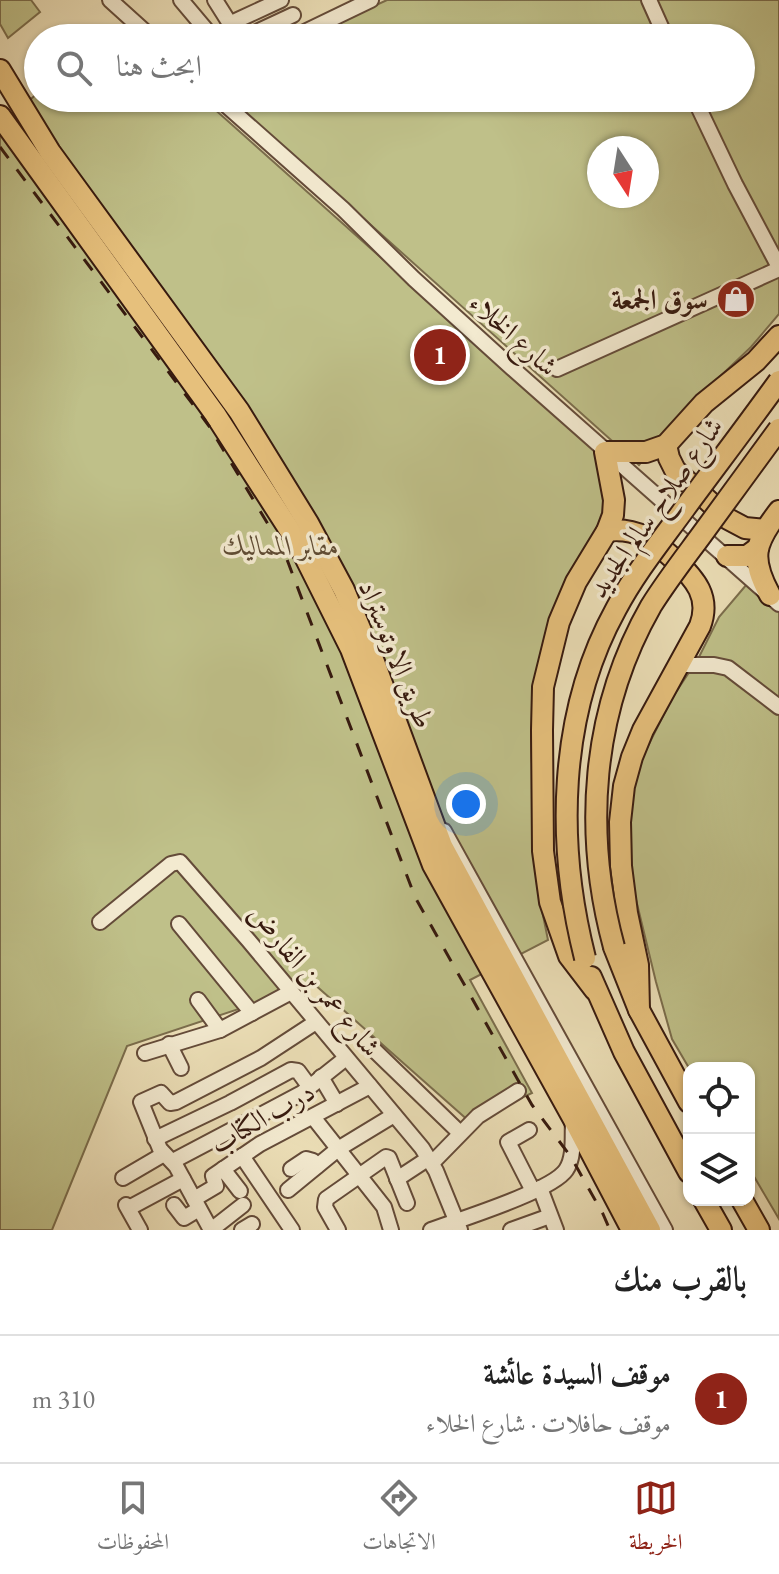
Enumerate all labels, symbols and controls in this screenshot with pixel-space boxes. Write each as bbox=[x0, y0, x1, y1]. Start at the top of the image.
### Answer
search box bbox=[24, 24, 755, 112]
icon: search bbox=[52, 46, 96, 90]
text: ابحث هنا bbox=[116, 46, 202, 85]
north arrow bbox=[587, 136, 659, 208]
shop icon: سوق الجمعة bbox=[715, 278, 757, 320]
place label: سوق الجمعة bbox=[611, 281, 708, 317]
street label: شارع الخلاء bbox=[458, 285, 566, 388]
pin: 1 bbox=[414, 325, 466, 385]
street label: شارع صلاح سالم الجديد bbox=[579, 410, 737, 609]
park label: مقابر المماليك bbox=[223, 527, 339, 563]
street label: طريق الاوتوستراد bbox=[351, 574, 443, 734]
your location bbox=[446, 784, 486, 824]
street label: شارع عمر بن الفارض bbox=[236, 896, 389, 1068]
map controls bbox=[683, 1062, 755, 1206]
button: locate bbox=[683, 1062, 755, 1134]
street label: درب الكتاب bbox=[203, 1073, 321, 1161]
button: layers bbox=[683, 1134, 755, 1206]
text: بالقرب منك bbox=[613, 1256, 747, 1300]
text: موقف السيدة عائشة bbox=[483, 1354, 671, 1393]
text: 310 m bbox=[32, 1382, 95, 1416]
text: 1 bbox=[714, 1382, 728, 1416]
text: موقف حافلات · شارع الخلاء bbox=[426, 1406, 671, 1440]
tab: المحفوظات bbox=[97, 1476, 169, 1563]
tab: الاتجاهات bbox=[362, 1476, 436, 1563]
tab: الخريطة bbox=[629, 1476, 682, 1563]

